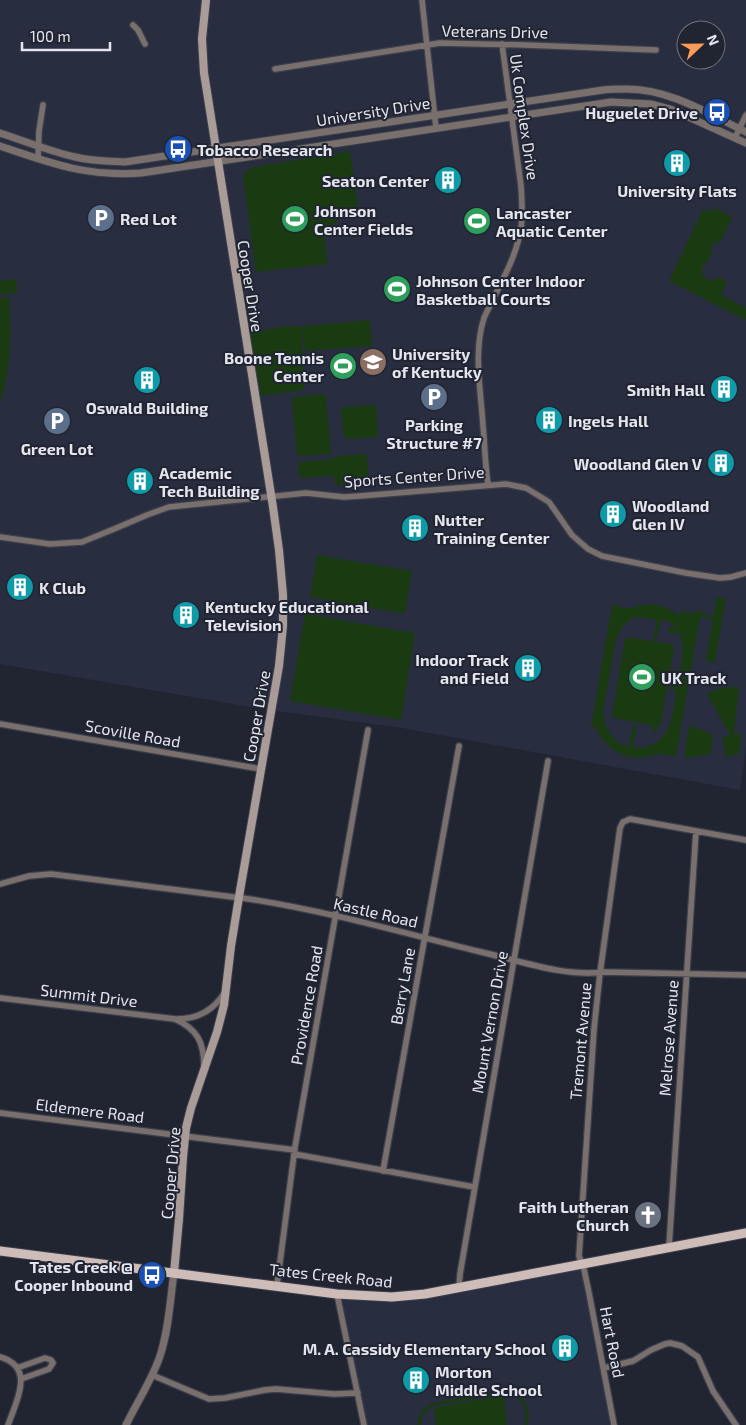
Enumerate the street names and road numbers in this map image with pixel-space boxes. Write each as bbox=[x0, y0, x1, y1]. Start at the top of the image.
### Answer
street label: Veterans Drive bbox=[442, 21, 548, 41]
street label: Uk Complex Drive bbox=[507, 53, 543, 181]
street label: University Drive bbox=[315, 93, 431, 129]
street label: Cooper Drive bbox=[234, 239, 268, 333]
street label: Sports Center Drive bbox=[343, 462, 485, 490]
street label: Cooper Drive bbox=[239, 669, 273, 763]
street label: Scoville Road bbox=[84, 715, 182, 751]
street label: Kastle Road bbox=[332, 893, 420, 931]
street label: Providence Road bbox=[286, 944, 326, 1066]
street label: Berry Lane bbox=[386, 946, 418, 1026]
street label: Mount Vernon Drive bbox=[467, 949, 511, 1095]
street label: Melrose Avenue bbox=[654, 979, 682, 1097]
street label: Summit Drive bbox=[39, 980, 139, 1010]
street label: Tremont Avenue bbox=[565, 981, 595, 1101]
street label: Eldemere Road bbox=[35, 1094, 145, 1126]
street label: Cooper Drive bbox=[156, 1126, 184, 1220]
street label: Tates Creek Road bbox=[268, 1259, 394, 1291]
street label: Hart Road bbox=[597, 1305, 629, 1379]

